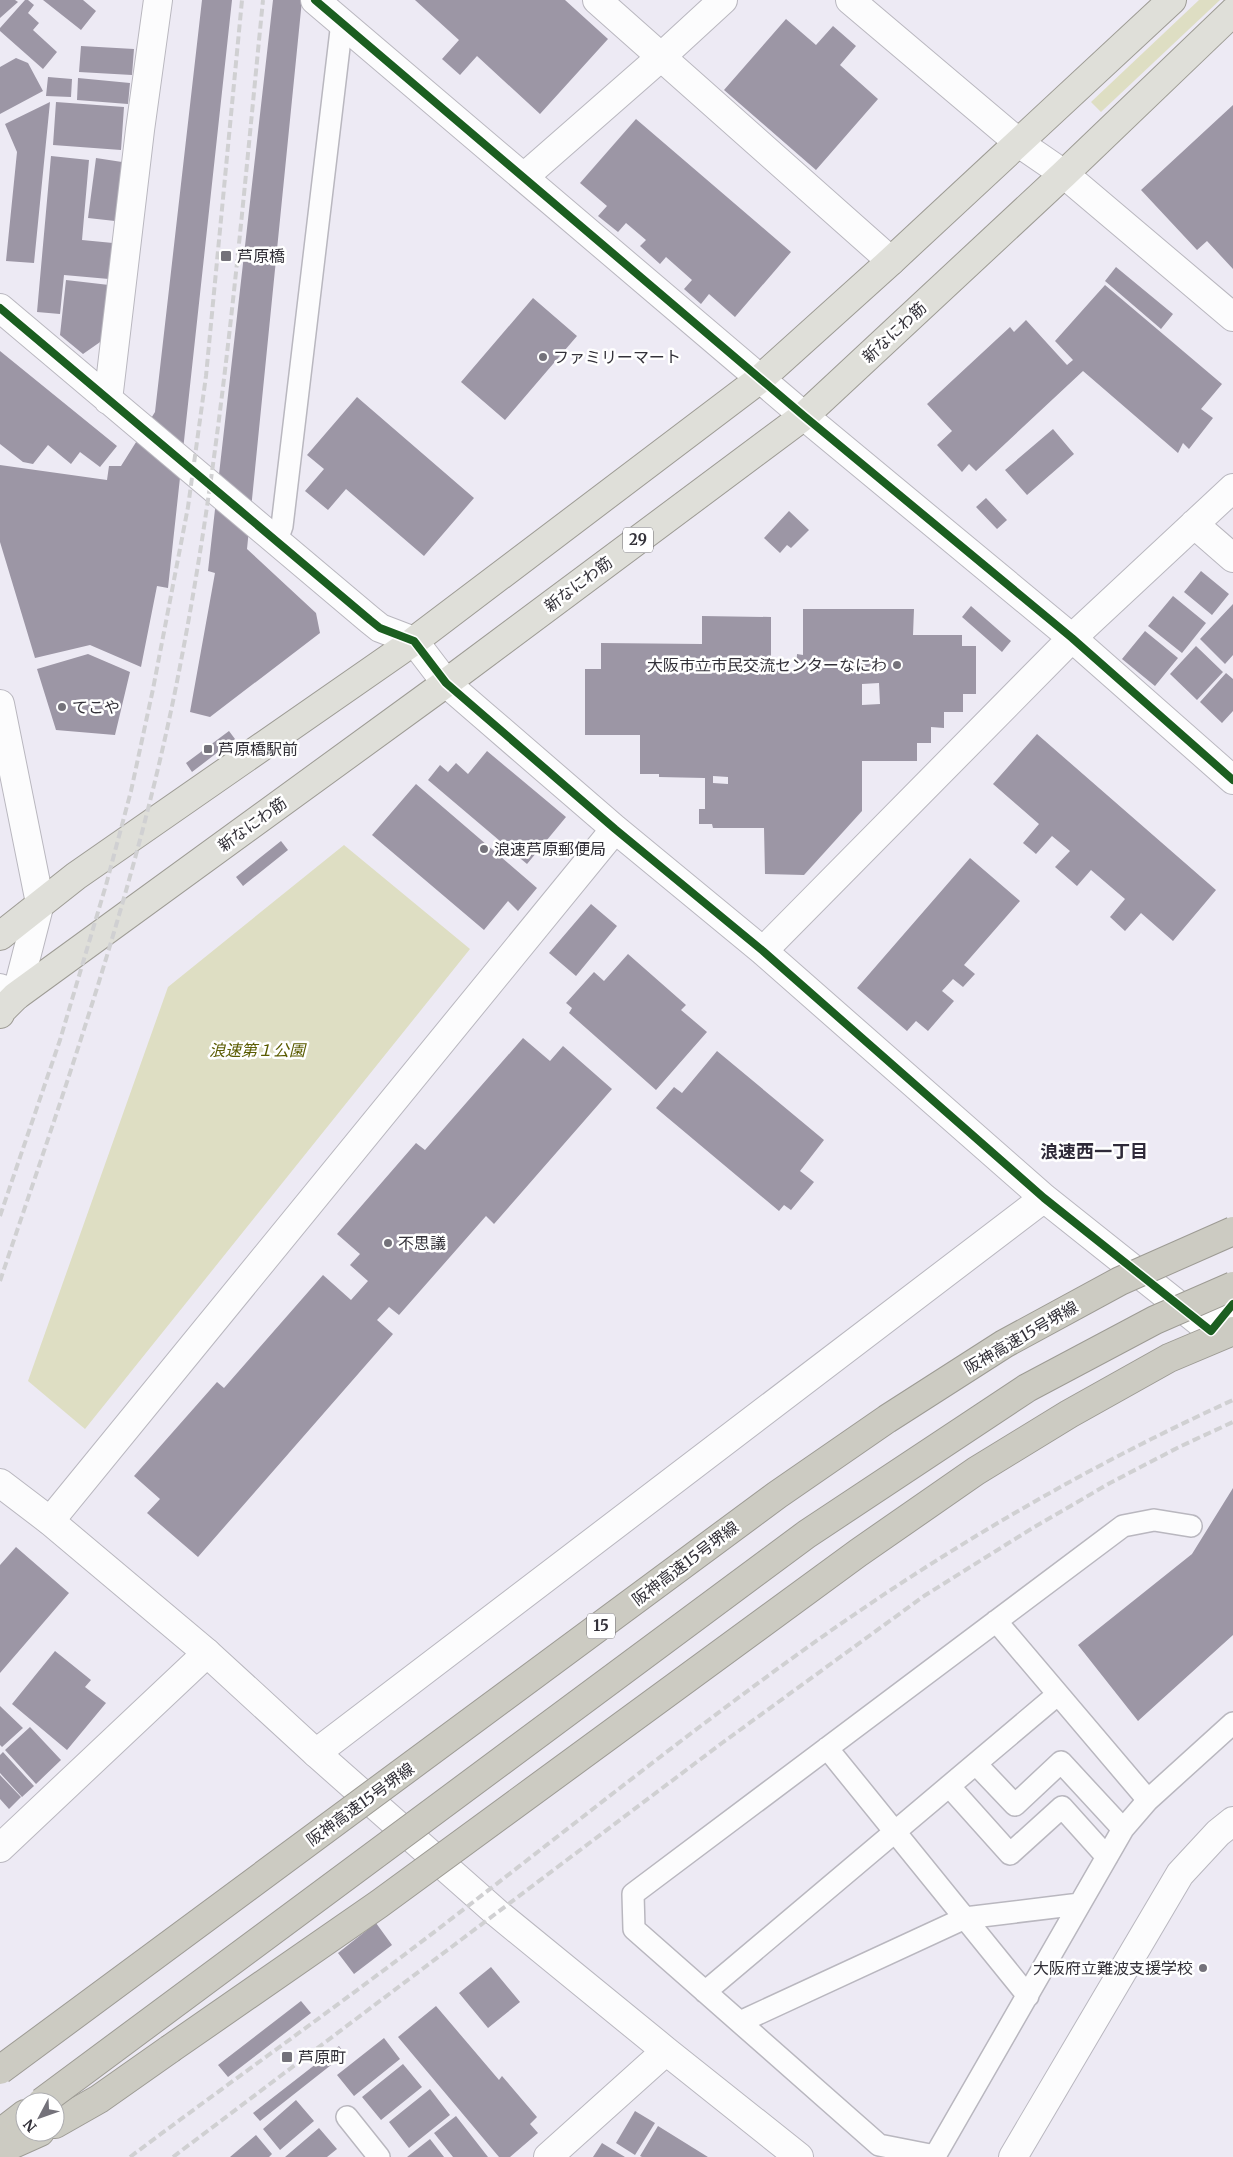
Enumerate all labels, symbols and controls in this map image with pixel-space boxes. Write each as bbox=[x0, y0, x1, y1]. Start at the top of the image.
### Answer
place label: 芦原橋 bbox=[237, 246, 285, 266]
marker: 芦原橋 bbox=[219, 249, 233, 263]
street label: 新なにわ筋 bbox=[858, 297, 930, 367]
place label: ファミリーマート bbox=[553, 347, 681, 367]
marker: ファミリーマート bbox=[537, 351, 549, 363]
road number: 29 bbox=[623, 528, 653, 552]
street label: 新なにわ筋 bbox=[540, 552, 616, 616]
place label: 大阪市立市民交流センターなにわ bbox=[647, 655, 887, 675]
marker: 大阪市立市民交流センターなにわ bbox=[891, 659, 903, 671]
place label: てこや bbox=[72, 697, 120, 717]
marker: てこや bbox=[56, 701, 68, 713]
place label: 芦原橋駅前 bbox=[218, 739, 298, 759]
marker: 芦原橋駅前 bbox=[202, 743, 214, 755]
street label: 新なにわ筋 bbox=[214, 792, 290, 856]
place label: 浪速芦原郵便局 bbox=[494, 839, 606, 859]
marker: 浪速芦原郵便局 bbox=[478, 843, 490, 855]
park label: 浪速第１公園 bbox=[209, 1040, 307, 1060]
district label: 浪速西一丁目 bbox=[1040, 1140, 1148, 1163]
place label: 不思議 bbox=[398, 1233, 446, 1253]
marker: 不思議 bbox=[382, 1237, 394, 1249]
street label: 阪神高速15号堺線 bbox=[961, 1296, 1081, 1378]
street label: 阪神高速15号堺線 bbox=[628, 1516, 742, 1610]
road number: 15 bbox=[587, 1614, 615, 1638]
street label: 阪神高速15号堺線 bbox=[302, 1758, 418, 1850]
place label: 大阪府立難波支援学校 bbox=[1033, 1958, 1193, 1978]
marker: 大阪府立難波支援学校 bbox=[1197, 1962, 1209, 1974]
place label: 芦原町 bbox=[298, 2047, 346, 2067]
marker: 芦原町 bbox=[280, 2050, 294, 2064]
north arrow bbox=[15, 2092, 65, 2142]
text: N bbox=[20, 2115, 41, 2136]

